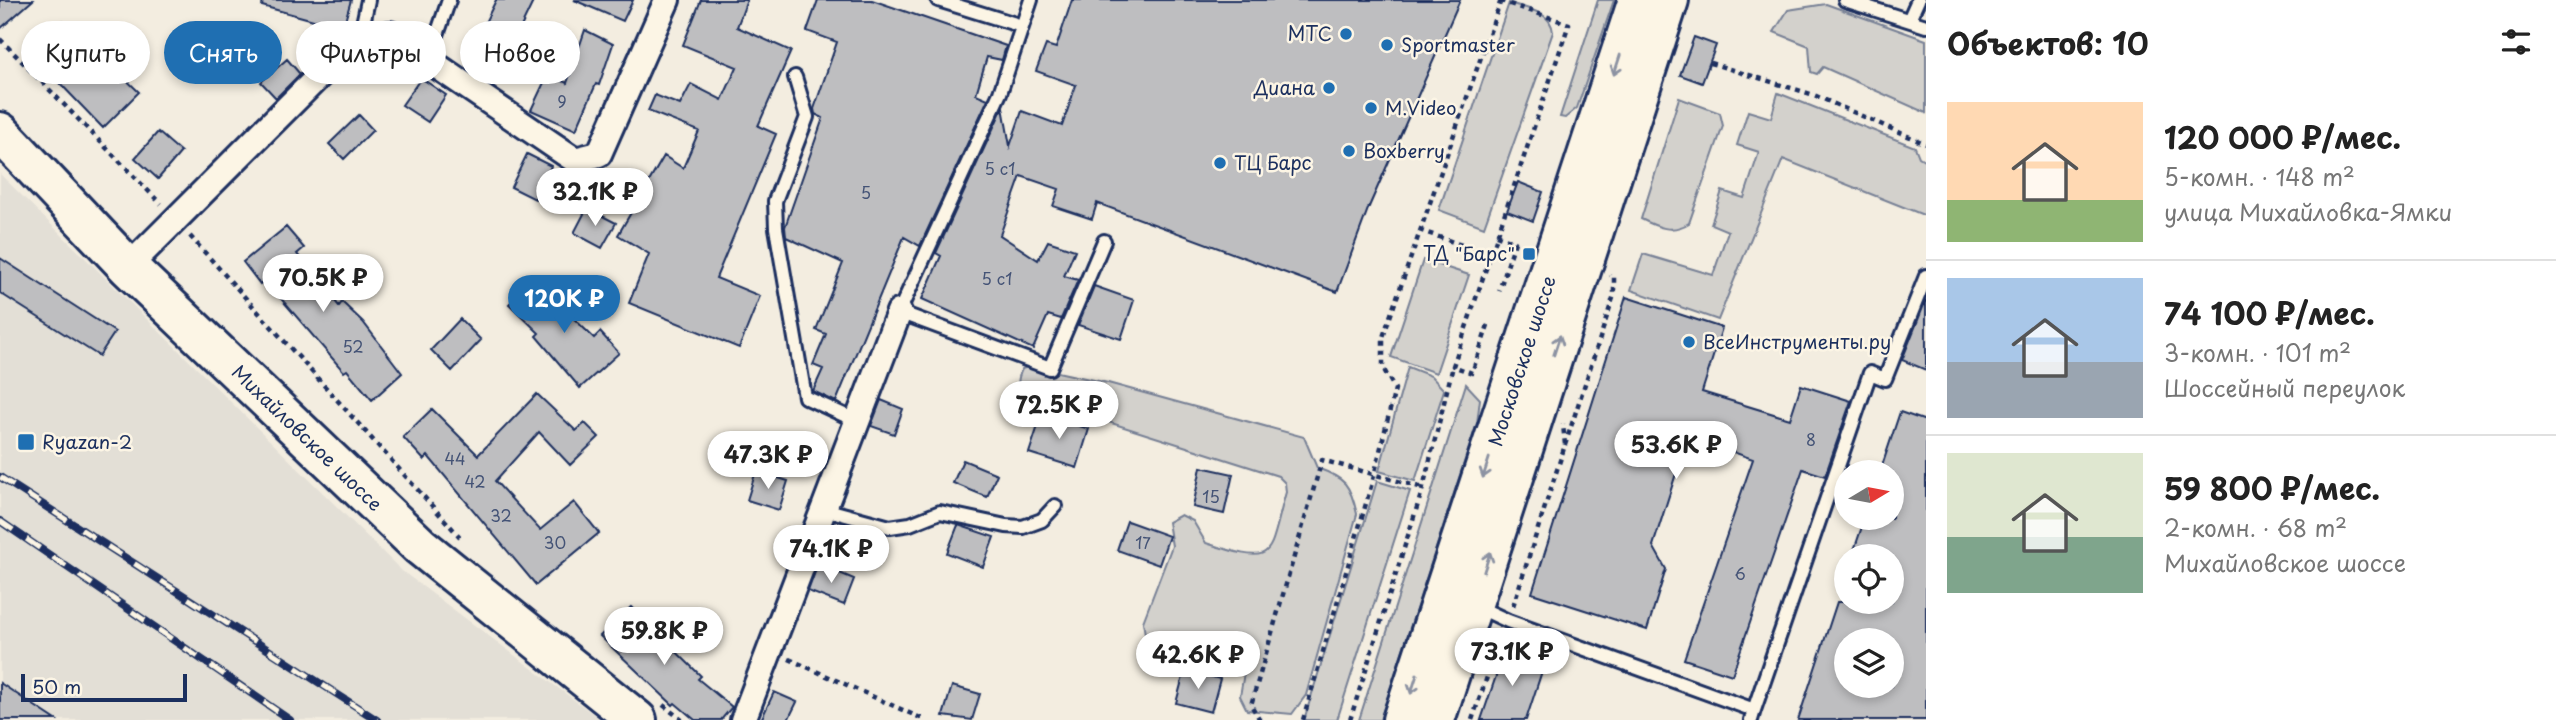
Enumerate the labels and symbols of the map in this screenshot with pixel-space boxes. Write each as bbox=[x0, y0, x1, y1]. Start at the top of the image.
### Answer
place label: МТС bbox=[1287, 19, 1332, 47]
marker: МТС bbox=[1338, 26, 1354, 42]
place label: Sportmaster bbox=[1401, 30, 1515, 58]
marker: Sportmaster bbox=[1379, 37, 1395, 53]
one-way arrow bbox=[1610, 54, 1623, 76]
place label: Диана bbox=[1253, 73, 1315, 101]
marker: Диана bbox=[1321, 80, 1337, 96]
house number: 9 bbox=[557, 89, 567, 113]
place label: M.Video bbox=[1385, 93, 1457, 121]
marker: M.Video bbox=[1363, 100, 1379, 116]
place label: Boxberry bbox=[1363, 136, 1445, 164]
marker: Boxberry bbox=[1341, 143, 1357, 159]
place label: ТЦ Барс bbox=[1234, 148, 1312, 176]
marker: ТЦ Барс bbox=[1212, 155, 1228, 171]
house number: 5 с1 bbox=[985, 156, 1015, 180]
pin: 32.1K ₽ bbox=[530, 168, 660, 228]
house number: 5 bbox=[861, 180, 871, 204]
place label: ТД "Барс" bbox=[1423, 239, 1515, 267]
marker: ТД "Барс" bbox=[1521, 246, 1537, 262]
pin: 70.5K ₽ bbox=[258, 254, 388, 314]
house number: 5 с1 bbox=[982, 266, 1012, 290]
street label: Московское шоссе bbox=[1480, 272, 1562, 450]
pin: 120K ₽ bbox=[507, 276, 621, 335]
place label: ВсеИнструменты.ру bbox=[1703, 327, 1891, 355]
house number: 52 bbox=[342, 334, 364, 358]
marker: ВсеИнструменты.ру bbox=[1681, 334, 1697, 350]
one-way arrow bbox=[1552, 335, 1564, 357]
street label: Михайловское шоссе bbox=[226, 358, 389, 517]
pin: 72.5K ₽ bbox=[994, 382, 1124, 441]
pin: 53.6K ₽ bbox=[1611, 421, 1741, 481]
place label: Ryazan-2 bbox=[42, 427, 132, 455]
house number: 8 bbox=[1806, 427, 1816, 451]
marker: Ryazan-2 bbox=[16, 432, 36, 452]
pin: 47.3K ₽ bbox=[703, 432, 833, 491]
house number: 44 bbox=[444, 446, 466, 470]
one-way arrow bbox=[1479, 456, 1491, 478]
north arrow bbox=[1834, 460, 1904, 530]
house number: 42 bbox=[464, 469, 486, 493]
house number: 15 bbox=[1202, 484, 1220, 508]
house number: 32 bbox=[490, 503, 512, 527]
pin: 74.1K ₽ bbox=[766, 526, 896, 585]
house number: 30 bbox=[544, 530, 566, 554]
house number: 17 bbox=[1135, 530, 1151, 554]
one-way arrow bbox=[1481, 551, 1494, 573]
house number: 6 bbox=[1734, 561, 1746, 585]
pin: 59.8K ₽ bbox=[599, 608, 729, 667]
pin: 73.1K ₽ bbox=[1447, 628, 1577, 688]
pin: 42.6K ₽ bbox=[1133, 632, 1263, 691]
scale bar bbox=[21, 671, 187, 703]
one-way arrow bbox=[1407, 672, 1420, 694]

